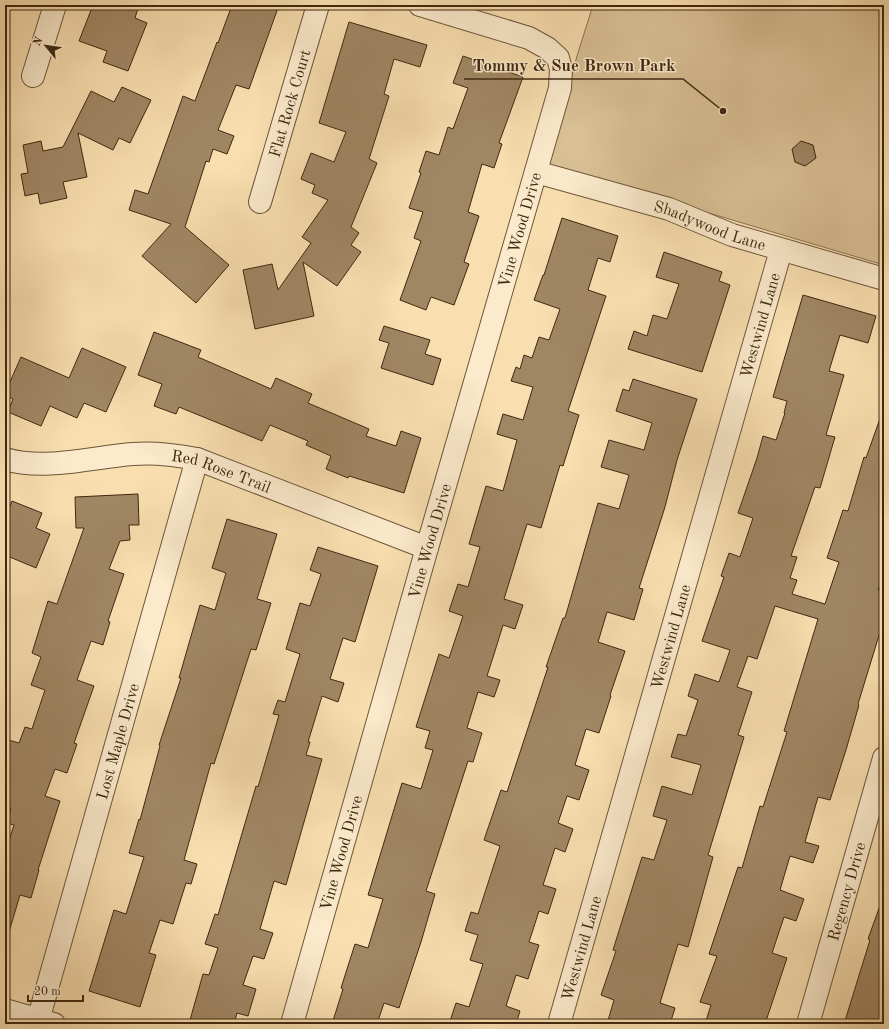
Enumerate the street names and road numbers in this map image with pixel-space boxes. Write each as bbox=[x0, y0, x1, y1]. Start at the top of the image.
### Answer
street label: Flat Rock Court bbox=[268, 48, 315, 160]
street label: Vine Wood Drive bbox=[497, 171, 545, 290]
street label: Shadywood Lane bbox=[652, 199, 767, 254]
street label: Westwind Lane bbox=[739, 271, 784, 380]
street label: Red Rose Trail bbox=[170, 449, 273, 497]
street label: Vine Wood Drive bbox=[407, 482, 455, 601]
street label: Westwind Lane bbox=[649, 583, 695, 691]
street label: Lost Maple Drive bbox=[95, 682, 143, 802]
street label: Vine Wood Drive bbox=[319, 794, 366, 913]
street label: Regency Drive bbox=[826, 841, 870, 943]
street label: Westwind Lane bbox=[560, 894, 605, 1003]

